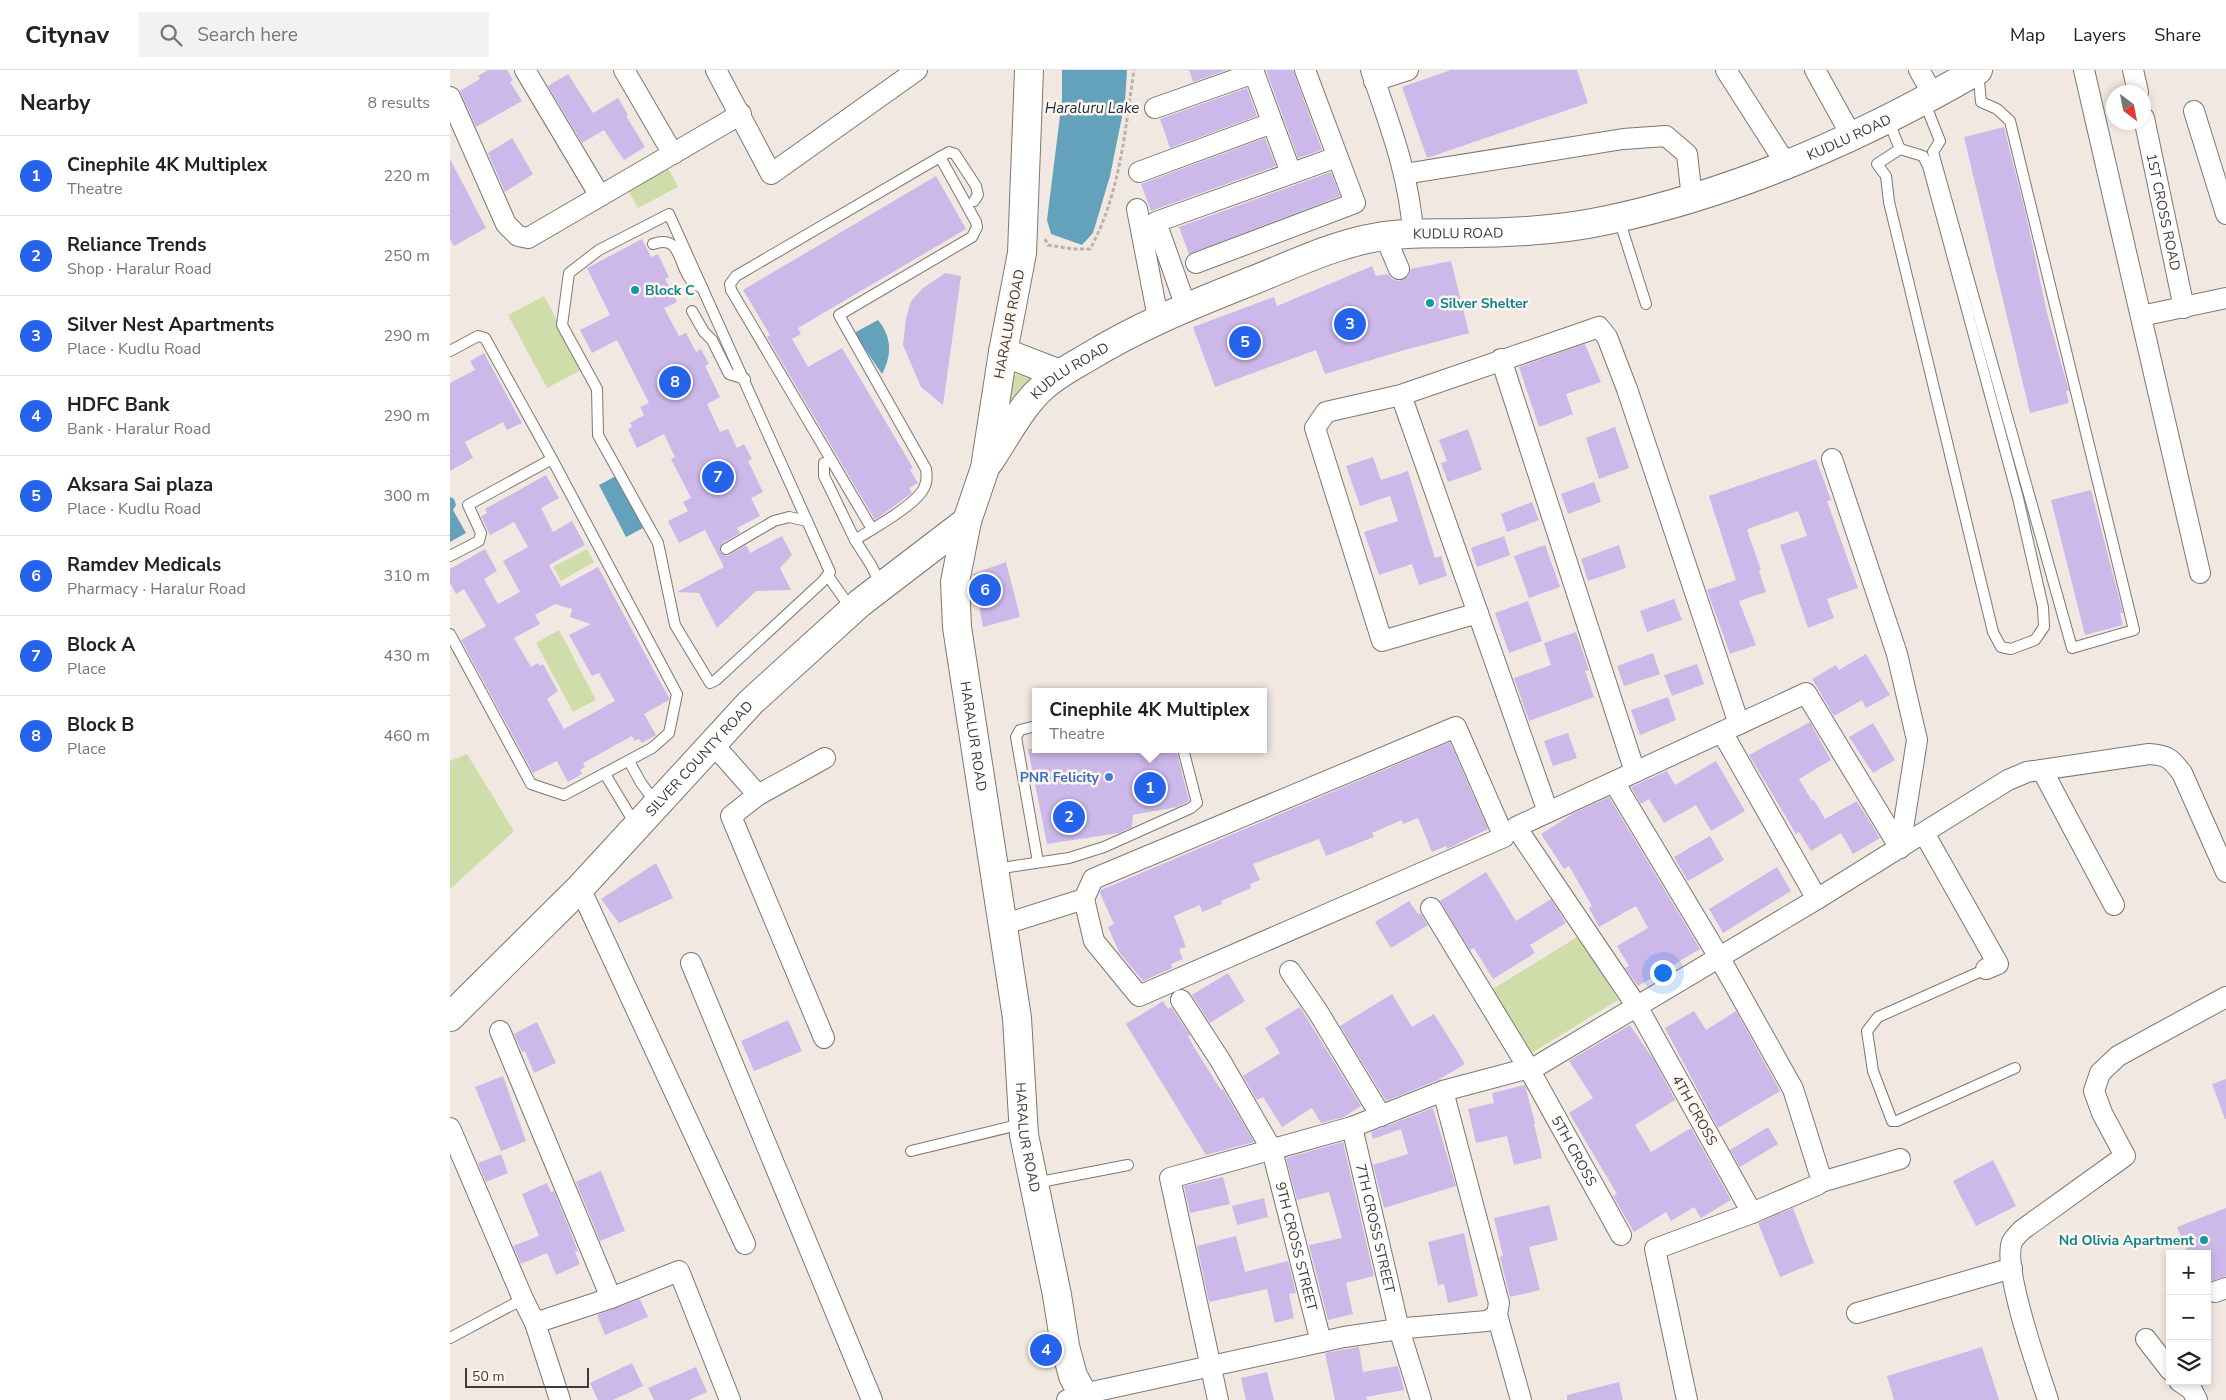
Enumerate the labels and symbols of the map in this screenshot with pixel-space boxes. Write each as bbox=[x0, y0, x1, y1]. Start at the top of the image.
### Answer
north arrow bbox=[2106, 85, 2151, 130]
water label: Haraluru Lake bbox=[1045, 98, 1139, 118]
street label: KUDLU ROAD bbox=[1804, 110, 1894, 165]
street label: 1ST CROSS ROAD bbox=[2142, 152, 2185, 273]
street label: KUDLU ROAD bbox=[1413, 223, 1504, 244]
street label: HARALUR ROAD bbox=[990, 268, 1029, 380]
place label: Block C bbox=[645, 281, 695, 300]
marker: Block C bbox=[629, 284, 641, 296]
place label: Silver Shelter bbox=[1440, 294, 1529, 313]
marker: Silver Shelter bbox=[1424, 297, 1436, 309]
pin: 3 bbox=[1334, 305, 1366, 343]
pin: 5 bbox=[1229, 323, 1261, 361]
street label: KUDLU ROAD bbox=[1026, 338, 1112, 404]
pin: 8 bbox=[659, 363, 691, 401]
pin: 7 bbox=[702, 458, 734, 496]
pin: 6 bbox=[969, 571, 1001, 609]
street label: HARALUR ROAD bbox=[955, 680, 991, 793]
street label: SILVER COUNTY ROAD bbox=[641, 697, 757, 821]
place label: PNR Felicity bbox=[1020, 768, 1100, 787]
pin: 1 bbox=[1134, 769, 1166, 807]
marker: PNR Felicity bbox=[1103, 771, 1115, 783]
pin: 2 bbox=[1053, 798, 1085, 836]
your location bbox=[1650, 960, 1676, 986]
street label: 4TH CROSS bbox=[1667, 1072, 1722, 1149]
street label: HARALUR ROAD bbox=[1011, 1082, 1045, 1194]
street label: 5TH CROSS bbox=[1547, 1112, 1601, 1190]
street label: 7TH CROSS STREET bbox=[1351, 1162, 1399, 1296]
street label: 9TH CROSS STREET bbox=[1271, 1180, 1322, 1314]
place label: Nd Olivia Apartment bbox=[2059, 1231, 2195, 1250]
marker: Nd Olivia Apartment bbox=[2198, 1234, 2210, 1246]
pin: 4 bbox=[1030, 1331, 1062, 1369]
scale bar bbox=[465, 1365, 589, 1388]

